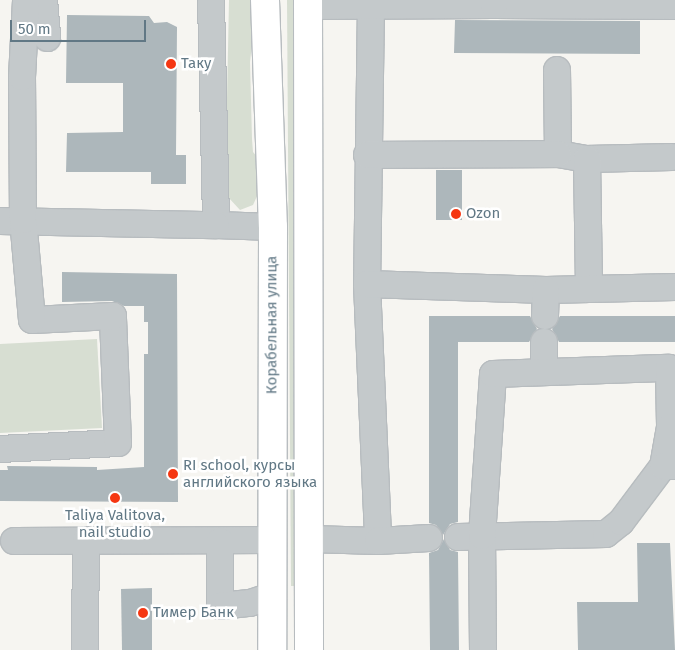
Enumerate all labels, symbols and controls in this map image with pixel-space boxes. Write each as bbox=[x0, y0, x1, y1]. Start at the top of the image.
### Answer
scale bar bbox=[12, 10, 149, 42]
text: 50 m bbox=[18, 20, 51, 38]
place label: Таку bbox=[181, 55, 211, 73]
marker: Таку bbox=[165, 58, 177, 70]
place label: Ozon bbox=[466, 205, 500, 223]
marker: Ozon bbox=[450, 208, 462, 220]
street label: Корабельная улица bbox=[263, 256, 281, 394]
place label: RI school, курсы английского языка bbox=[183, 456, 317, 491]
marker: RI school, курсы английского языка bbox=[167, 468, 179, 480]
marker: Taliya Valitova, nail studio bbox=[109, 492, 121, 504]
place label: Taliya Valitova, nail studio bbox=[65, 506, 165, 541]
place label: Тимер Банк bbox=[153, 604, 234, 622]
marker: Тимер Банк bbox=[137, 607, 149, 619]

